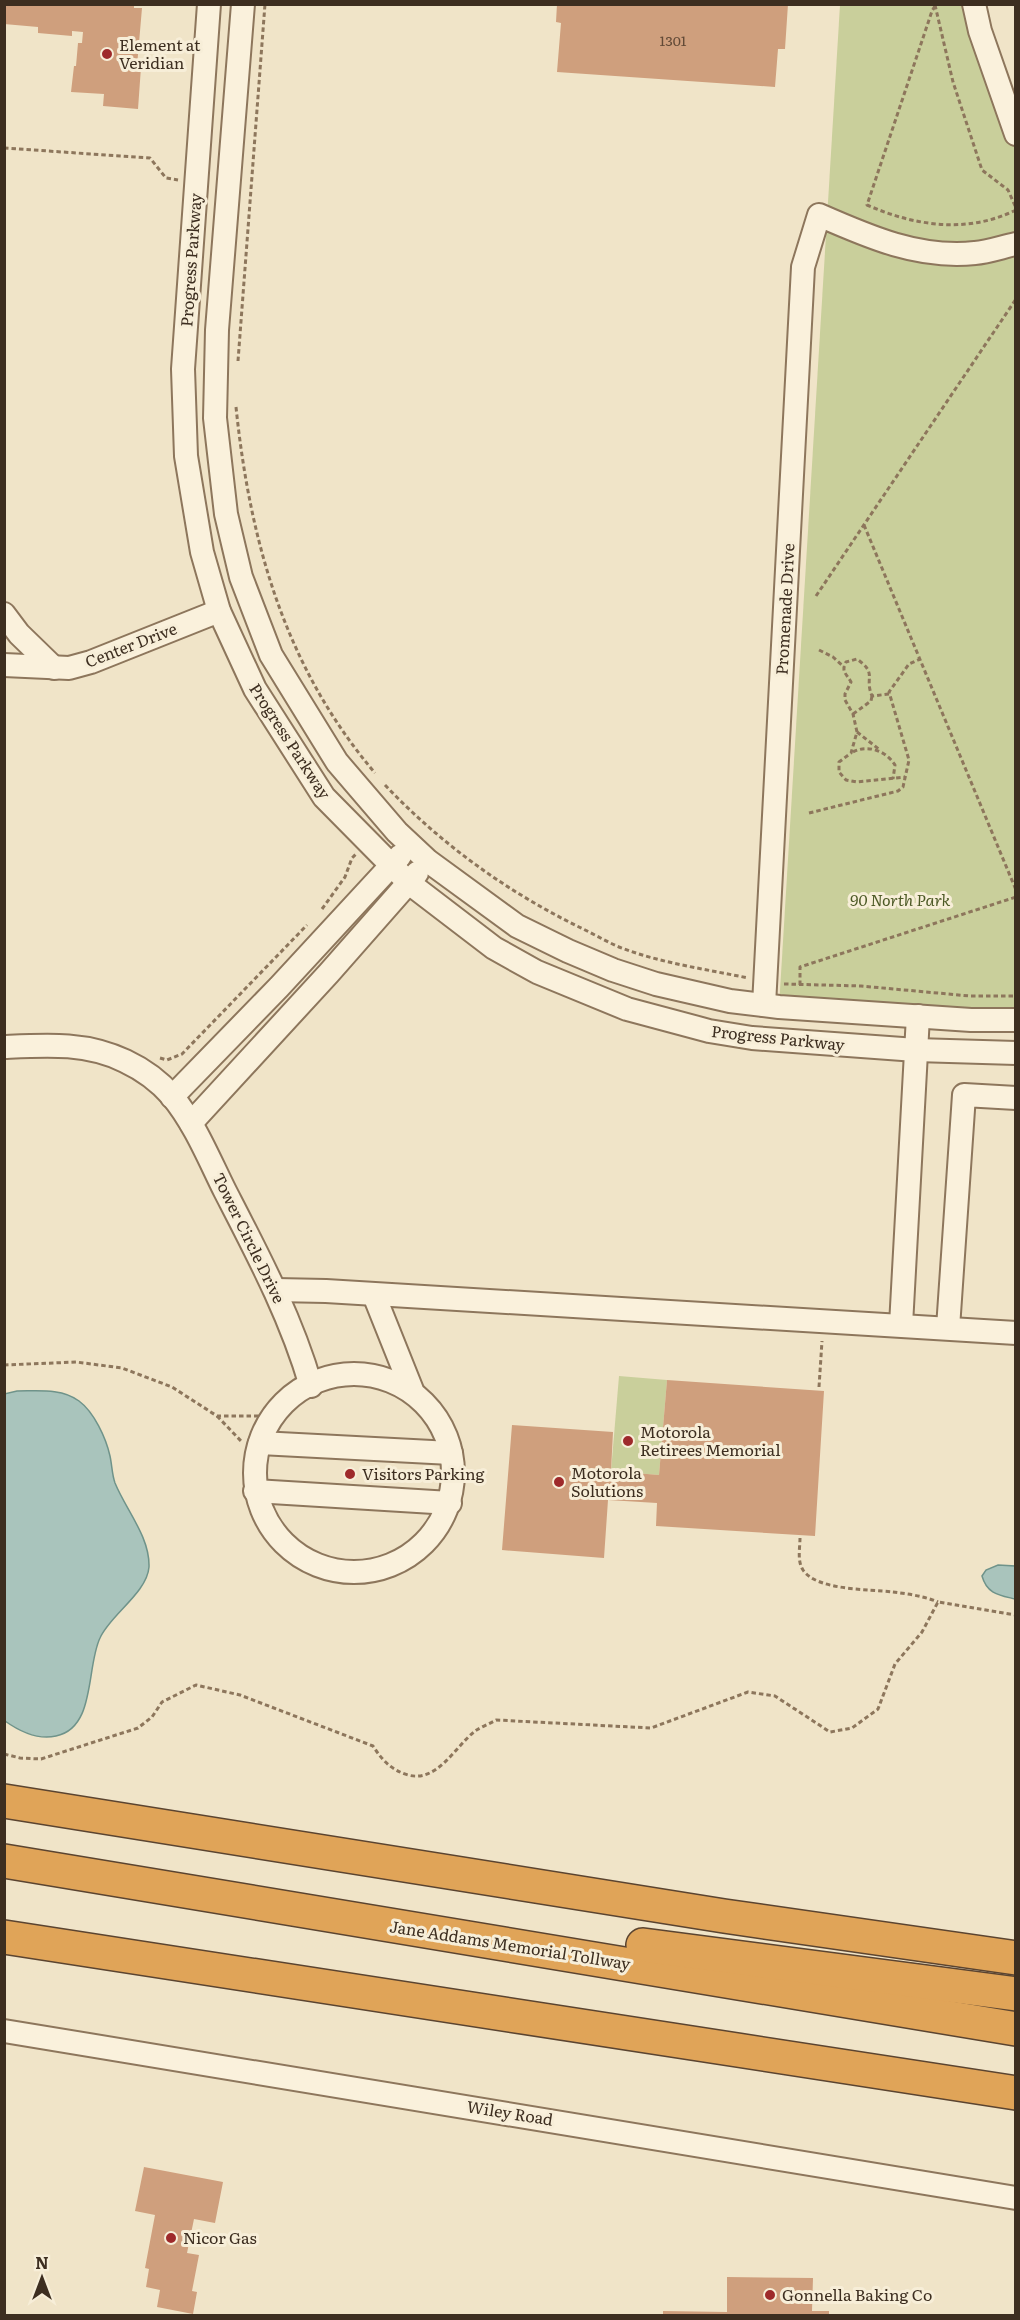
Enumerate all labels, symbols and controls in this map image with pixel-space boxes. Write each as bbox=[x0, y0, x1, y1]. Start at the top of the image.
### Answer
house number: 1301 bbox=[659, 30, 687, 50]
place label: Element at Veridian bbox=[119, 32, 201, 74]
marker: Element at Veridian bbox=[100, 47, 114, 61]
street label: Progress Parkway bbox=[173, 192, 207, 328]
street label: Promenade Drive bbox=[769, 542, 799, 676]
street label: Center Drive bbox=[81, 616, 180, 673]
street label: Progress Parkway bbox=[244, 678, 338, 804]
park label: 90 North Park bbox=[850, 887, 950, 911]
street label: Progress Parkway bbox=[710, 1018, 847, 1056]
street label: Tower Circle Drive bbox=[208, 1168, 292, 1307]
place label: Motorola Retirees Memorial bbox=[640, 1419, 781, 1461]
marker: Motorola Retirees Memorial bbox=[621, 1434, 635, 1448]
place label: Motorola Solutions bbox=[571, 1460, 643, 1502]
place label: Visitors Parking bbox=[362, 1461, 485, 1485]
marker: Visitors Parking bbox=[343, 1467, 357, 1481]
marker: Motorola Solutions bbox=[552, 1475, 566, 1489]
street label: Jane Addams Memorial Tollway bbox=[388, 1913, 633, 1975]
street label: Wiley Road bbox=[465, 2093, 555, 2131]
place label: Nicor Gas bbox=[183, 2225, 257, 2249]
marker: Nicor Gas bbox=[164, 2231, 178, 2245]
north arrow bbox=[12, 2248, 72, 2308]
text: N bbox=[35, 2250, 49, 2274]
place label: Gonnella Baking Co bbox=[782, 2282, 932, 2306]
marker: Gonnella Baking Co bbox=[763, 2288, 777, 2302]

